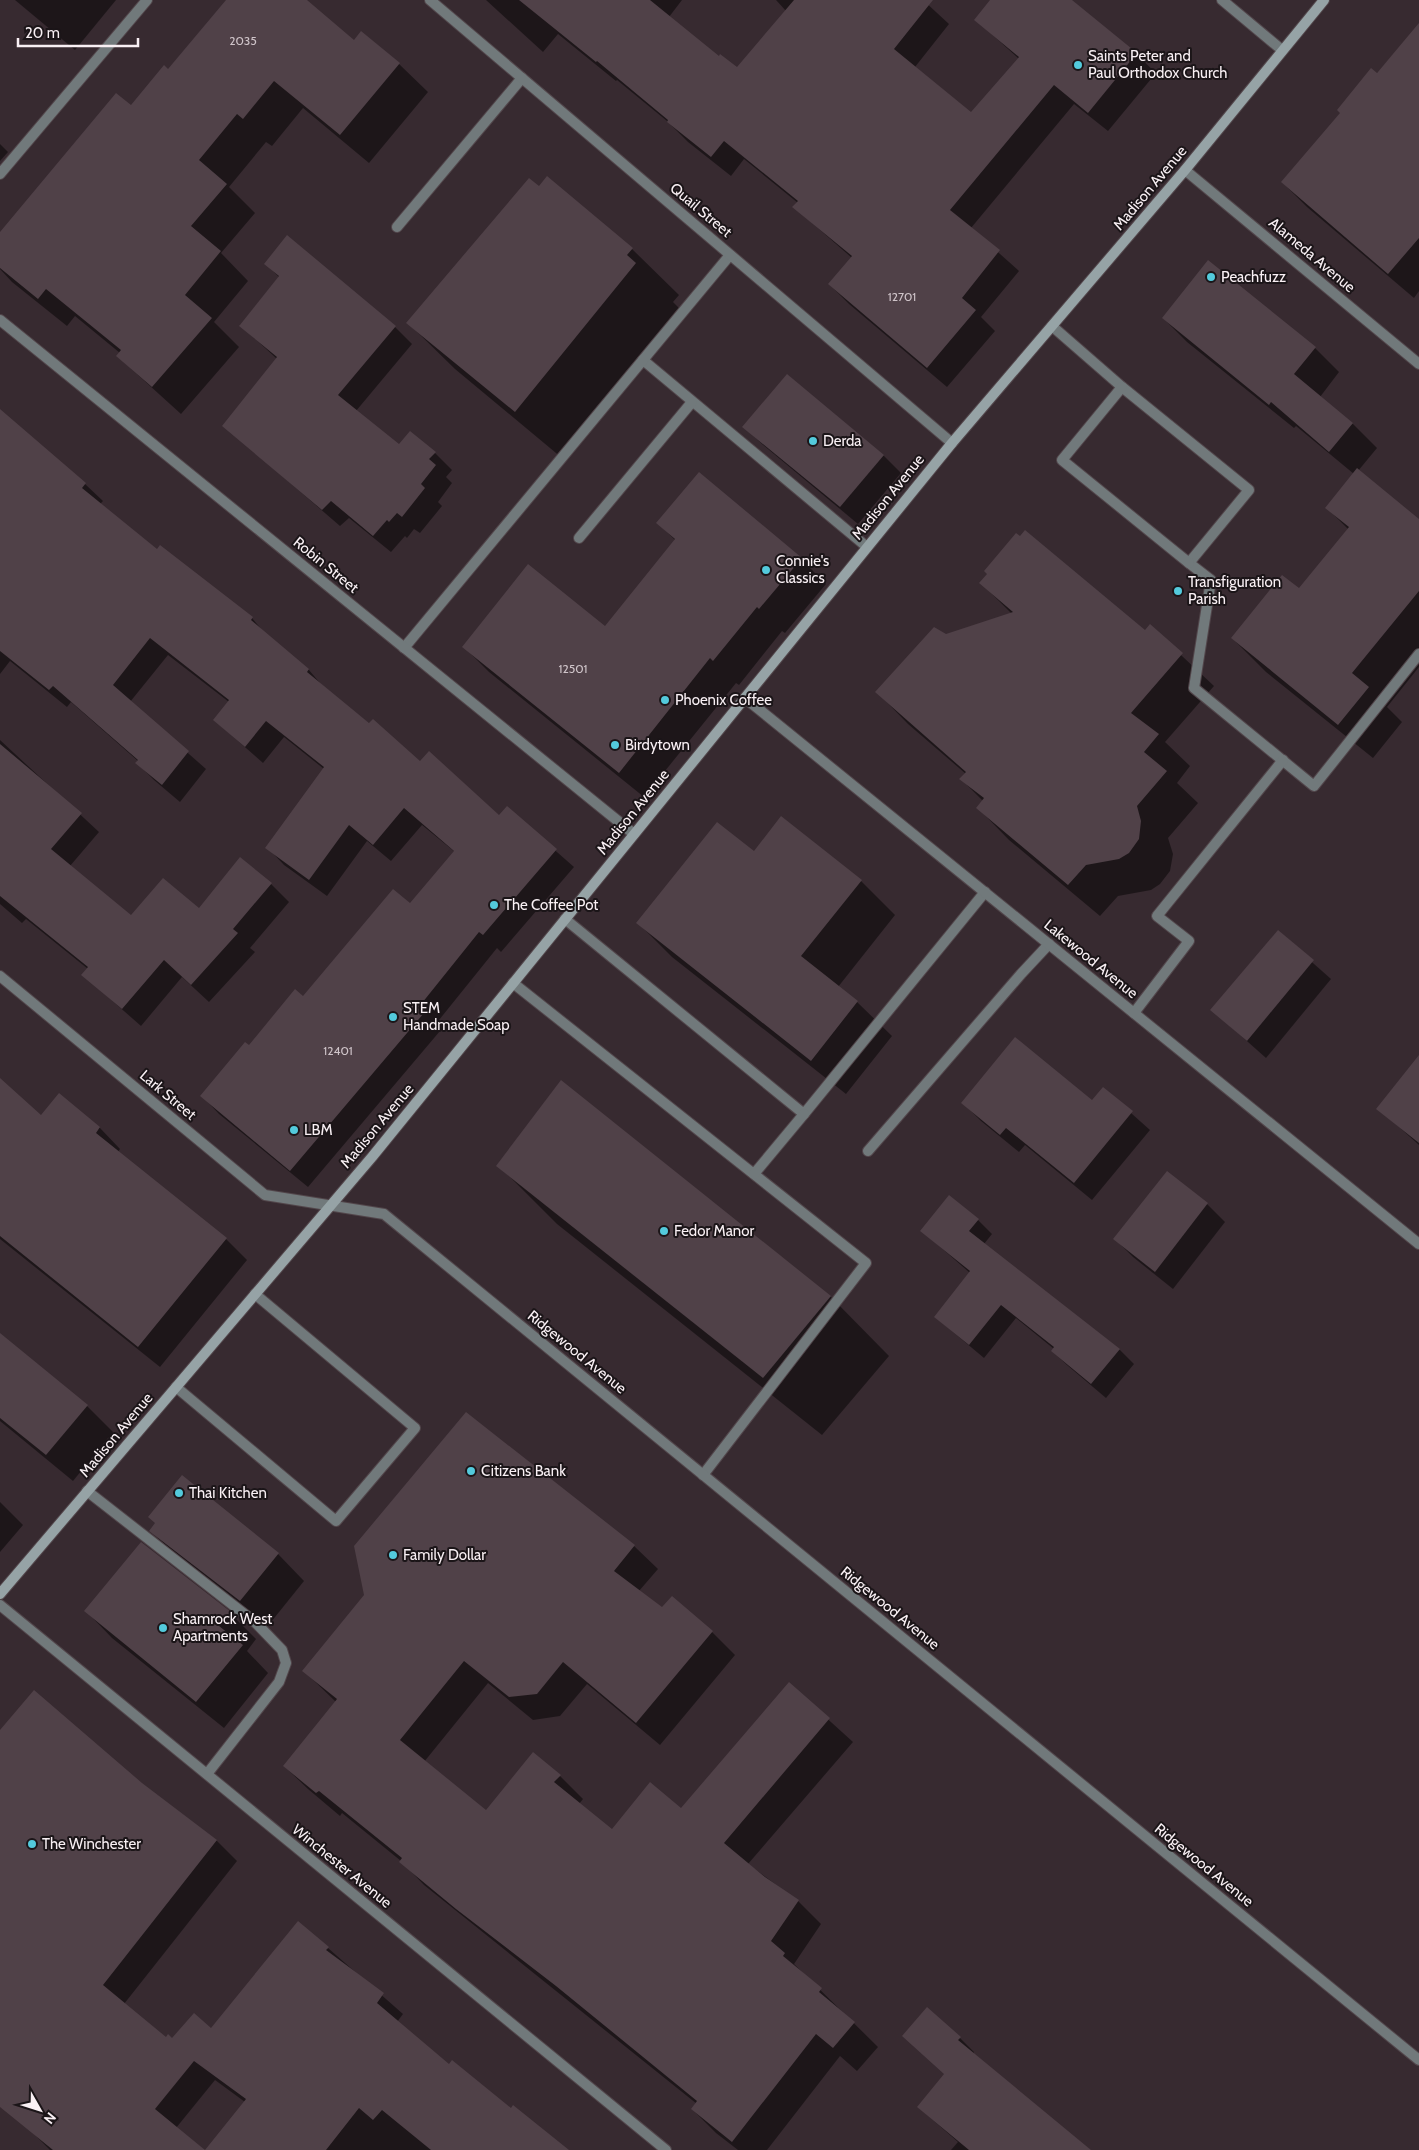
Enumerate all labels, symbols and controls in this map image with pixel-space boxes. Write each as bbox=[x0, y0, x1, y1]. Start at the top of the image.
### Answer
scale bar bbox=[18, 15, 138, 47]
text: 20 m bbox=[25, 24, 60, 42]
house number: 2035 bbox=[229, 33, 257, 48]
place label: Saints Peter and Paul Orthodox Church bbox=[1088, 47, 1227, 82]
marker: Saints Peter and Paul Orthodox Church bbox=[1072, 59, 1084, 71]
street label: Madison Avenue bbox=[1109, 142, 1191, 234]
street label: Quail Street bbox=[666, 179, 736, 241]
street label: Alameda Avenue bbox=[1265, 214, 1359, 297]
place label: Peachfuzz bbox=[1221, 268, 1286, 286]
marker: Peachfuzz bbox=[1205, 271, 1217, 283]
house number: 12701 bbox=[888, 289, 916, 304]
place label: Derda bbox=[823, 432, 862, 450]
marker: Derda bbox=[807, 435, 819, 447]
street label: Madison Avenue bbox=[848, 450, 928, 543]
street label: Robin Street bbox=[290, 533, 362, 597]
place label: Connie's Classics bbox=[776, 552, 829, 587]
marker: Connie's Classics bbox=[760, 564, 772, 576]
place label: Transfiguration Parish bbox=[1188, 573, 1281, 608]
marker: Transfiguration Parish bbox=[1172, 585, 1184, 597]
house number: 12501 bbox=[559, 661, 587, 676]
place label: Phoenix Coffee bbox=[675, 691, 772, 709]
marker: Phoenix Coffee bbox=[659, 694, 671, 706]
place label: Birdytown bbox=[625, 736, 690, 754]
marker: Birdytown bbox=[609, 739, 621, 751]
street label: Madison Avenue bbox=[593, 765, 673, 858]
place label: The Coffee Pot bbox=[504, 896, 598, 914]
marker: The Coffee Pot bbox=[488, 899, 500, 911]
street label: Lakewood Avenue bbox=[1041, 916, 1142, 1002]
place label: STEM Handmade Soap bbox=[403, 999, 510, 1034]
marker: STEM Handmade Soap bbox=[387, 1011, 399, 1023]
house number: 12401 bbox=[323, 1043, 353, 1058]
street label: Lark Street bbox=[136, 1066, 200, 1124]
street label: Madison Avenue bbox=[336, 1080, 418, 1172]
place label: LBM bbox=[304, 1121, 333, 1139]
marker: LBM bbox=[288, 1124, 300, 1136]
place label: Fedor Manor bbox=[674, 1222, 754, 1240]
marker: Fedor Manor bbox=[658, 1225, 670, 1237]
street label: Ridgewood Avenue bbox=[524, 1307, 630, 1398]
street label: Madison Avenue bbox=[75, 1389, 157, 1481]
place label: Citizens Bank bbox=[481, 1462, 566, 1480]
marker: Citizens Bank bbox=[465, 1465, 477, 1477]
place label: Thai Kitchen bbox=[189, 1484, 267, 1502]
marker: Thai Kitchen bbox=[173, 1487, 185, 1499]
place label: Family Dollar bbox=[403, 1546, 486, 1564]
marker: Family Dollar bbox=[387, 1549, 399, 1561]
street label: Ridgewood Avenue bbox=[837, 1563, 943, 1654]
place label: Shamrock West Apartments bbox=[173, 1610, 272, 1645]
marker: Shamrock West Apartments bbox=[157, 1622, 169, 1634]
street label: Winchester Avenue bbox=[289, 1820, 396, 1912]
street label: Ridgewood Avenue bbox=[1151, 1820, 1257, 1911]
place label: The Winchester bbox=[42, 1835, 141, 1853]
marker: The Winchester bbox=[26, 1838, 38, 1850]
north arrow bbox=[15, 2085, 65, 2135]
text: N bbox=[40, 2109, 60, 2128]

